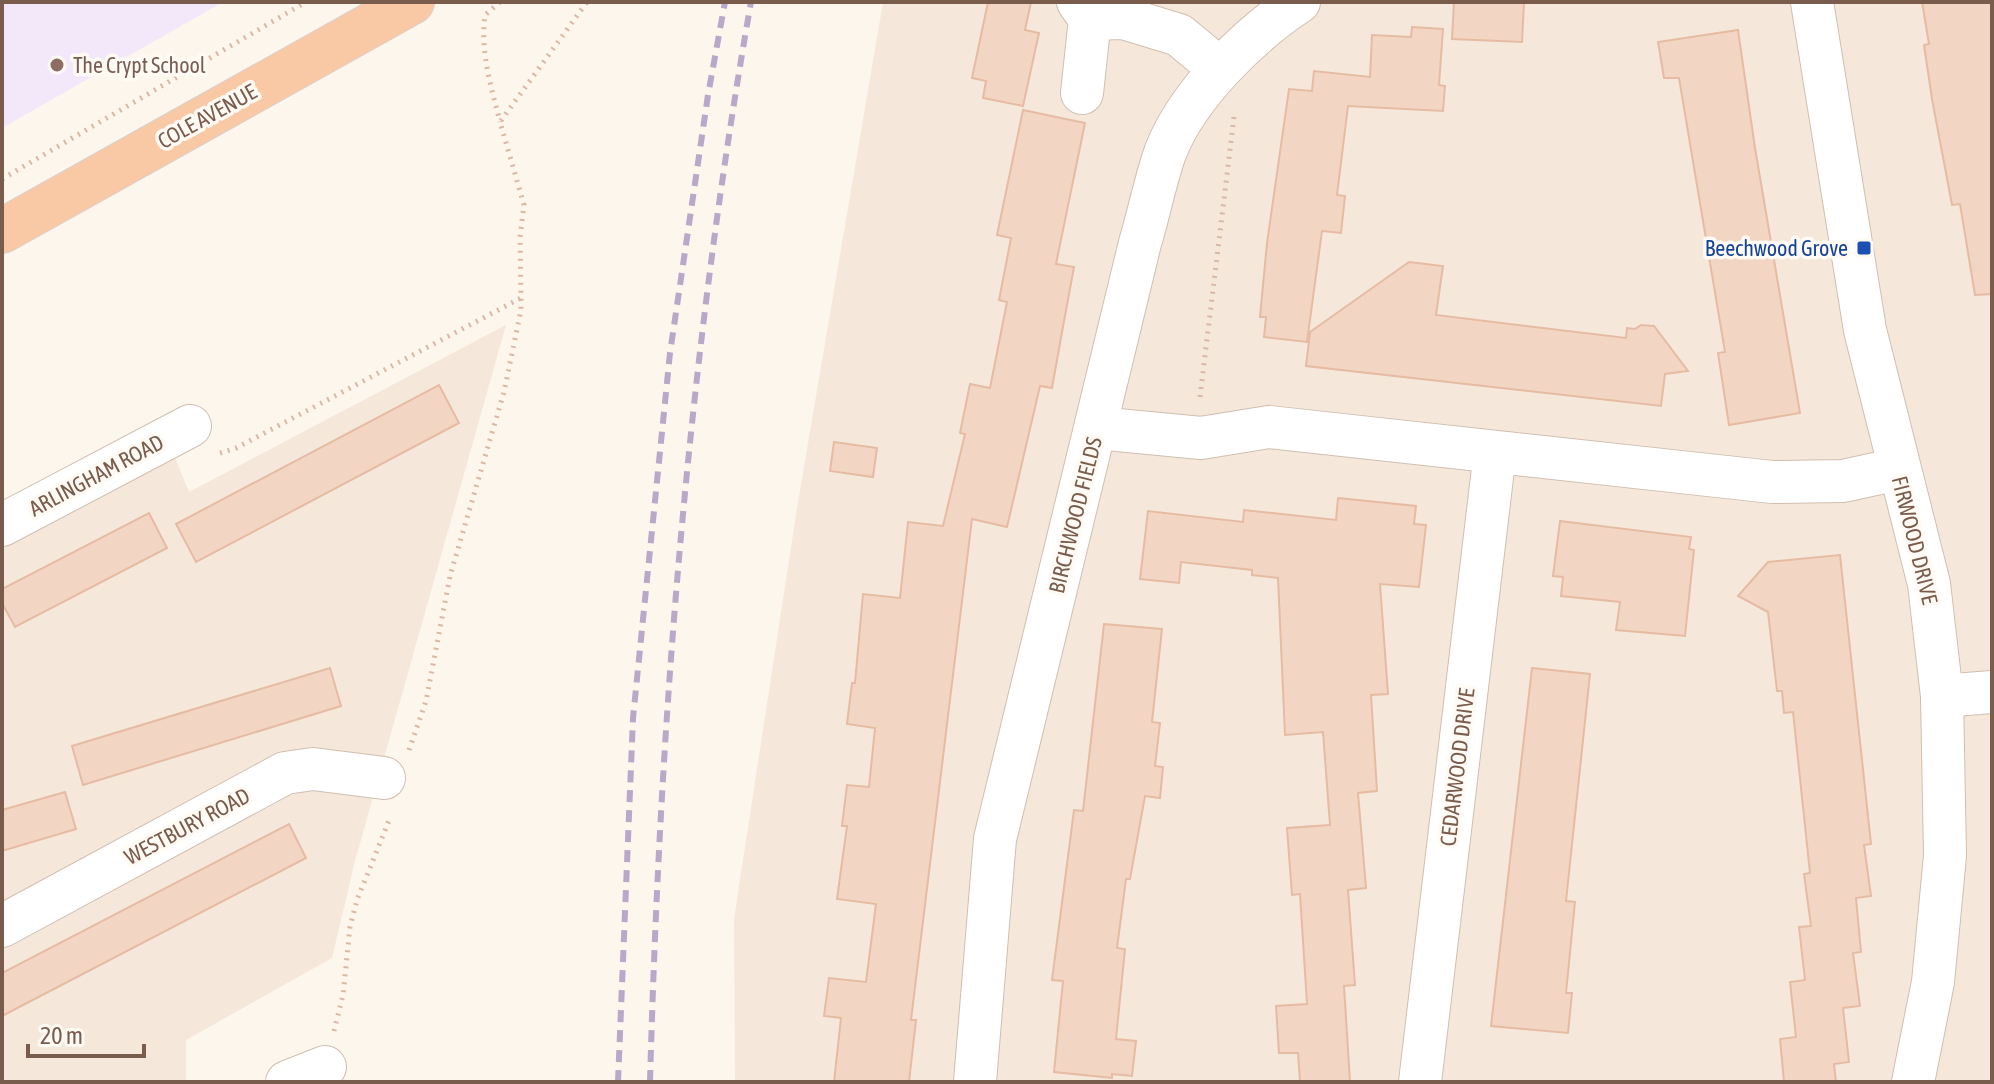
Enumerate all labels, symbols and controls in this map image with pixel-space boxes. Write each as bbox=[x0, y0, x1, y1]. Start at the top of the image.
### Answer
place label: The Crypt School bbox=[73, 52, 206, 78]
marker: The Crypt School bbox=[48, 56, 66, 74]
street label: COLE AVENUE bbox=[153, 78, 262, 154]
place label: Beechwood Grove bbox=[1705, 235, 1848, 261]
marker: Beechwood Grove bbox=[1855, 239, 1873, 257]
street label: ARLINGHAM ROAD bbox=[24, 429, 168, 521]
street label: BIRCHWOOD FIELDS bbox=[1043, 434, 1107, 596]
street label: FIRWOOD DRIVE bbox=[1887, 473, 1944, 607]
street label: CEDARWOOD DRIVE bbox=[1434, 686, 1480, 847]
street label: WESTBURY ROAD bbox=[120, 782, 254, 870]
scale bar bbox=[28, 1008, 144, 1058]
text: 20 m bbox=[40, 1022, 83, 1049]

